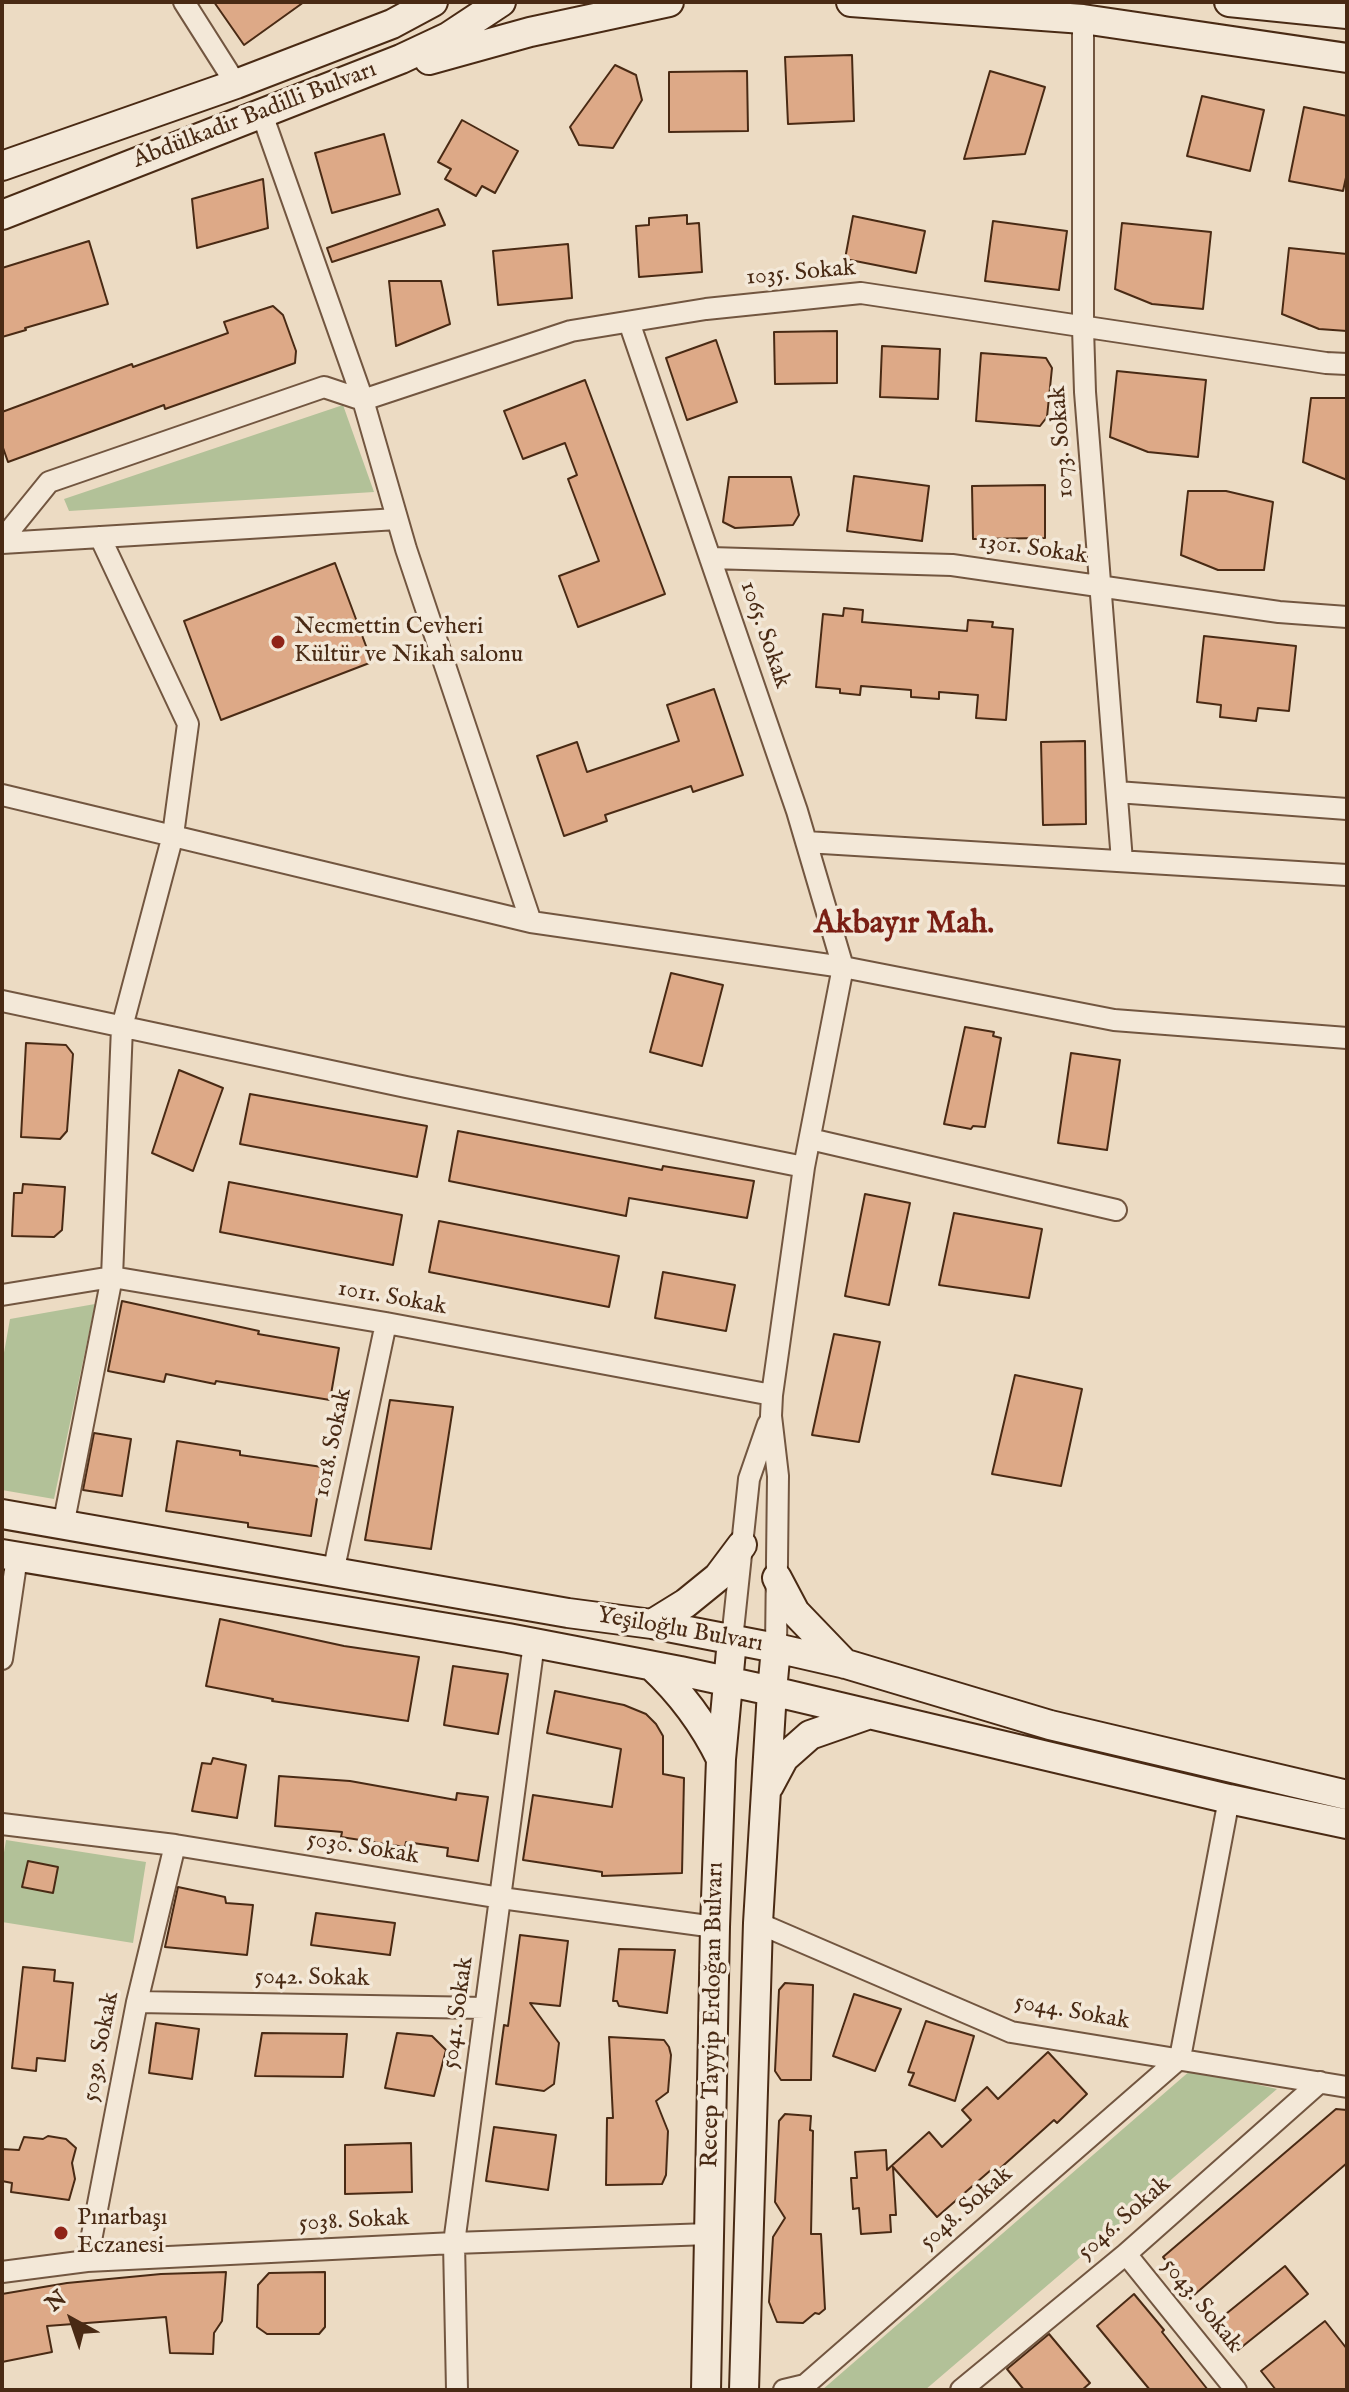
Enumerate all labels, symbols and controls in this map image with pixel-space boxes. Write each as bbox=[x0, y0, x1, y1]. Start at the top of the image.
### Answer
street label: Abdülkadir Badilli Bulvarı bbox=[129, 56, 381, 176]
street label: 1035. Sokak bbox=[745, 255, 857, 293]
street label: 1073. Sokak bbox=[1045, 385, 1081, 499]
street label: 1301. Sokak bbox=[977, 528, 1089, 572]
street label: 1065. Sokak bbox=[732, 578, 796, 692]
place label: Necmettin Cevheri Kültür ve Nikah salonu bbox=[294, 614, 523, 670]
marker: Necmettin Cevheri Kültür ve Nikah salonu bbox=[269, 633, 287, 651]
district label: Akbayır Mah. bbox=[814, 906, 994, 944]
street label: 1011. Sokak bbox=[335, 1275, 449, 1323]
street label: 1018. Sokak bbox=[308, 1386, 360, 1500]
street label: Yeşiloğlu Bulvarı bbox=[595, 1602, 765, 1660]
street label: 5030. Sokak bbox=[305, 1826, 421, 1872]
street label: Recep Tayyip Erdoğan Bulvarı bbox=[697, 1862, 731, 2168]
street label: 5041. Sokak bbox=[437, 1955, 481, 2071]
street label: 5042. Sokak bbox=[254, 1964, 370, 1994]
street label: 5044. Sokak bbox=[1012, 1989, 1132, 2037]
street label: 5039. Sokak bbox=[77, 1990, 127, 2104]
street label: 5048. Sokak bbox=[915, 2161, 1019, 2257]
street label: 5046. Sokak bbox=[1073, 2171, 1177, 2267]
place label: Pınarbaşı Eczanesi bbox=[77, 2205, 167, 2261]
street label: 5038. Sokak bbox=[298, 2205, 410, 2239]
marker: Pınarbaşı Eczanesi bbox=[52, 2224, 70, 2242]
street label: 5043. Sokak bbox=[1154, 2253, 1248, 2359]
north arrow bbox=[32, 2280, 112, 2360]
text: N bbox=[40, 2285, 73, 2318]

